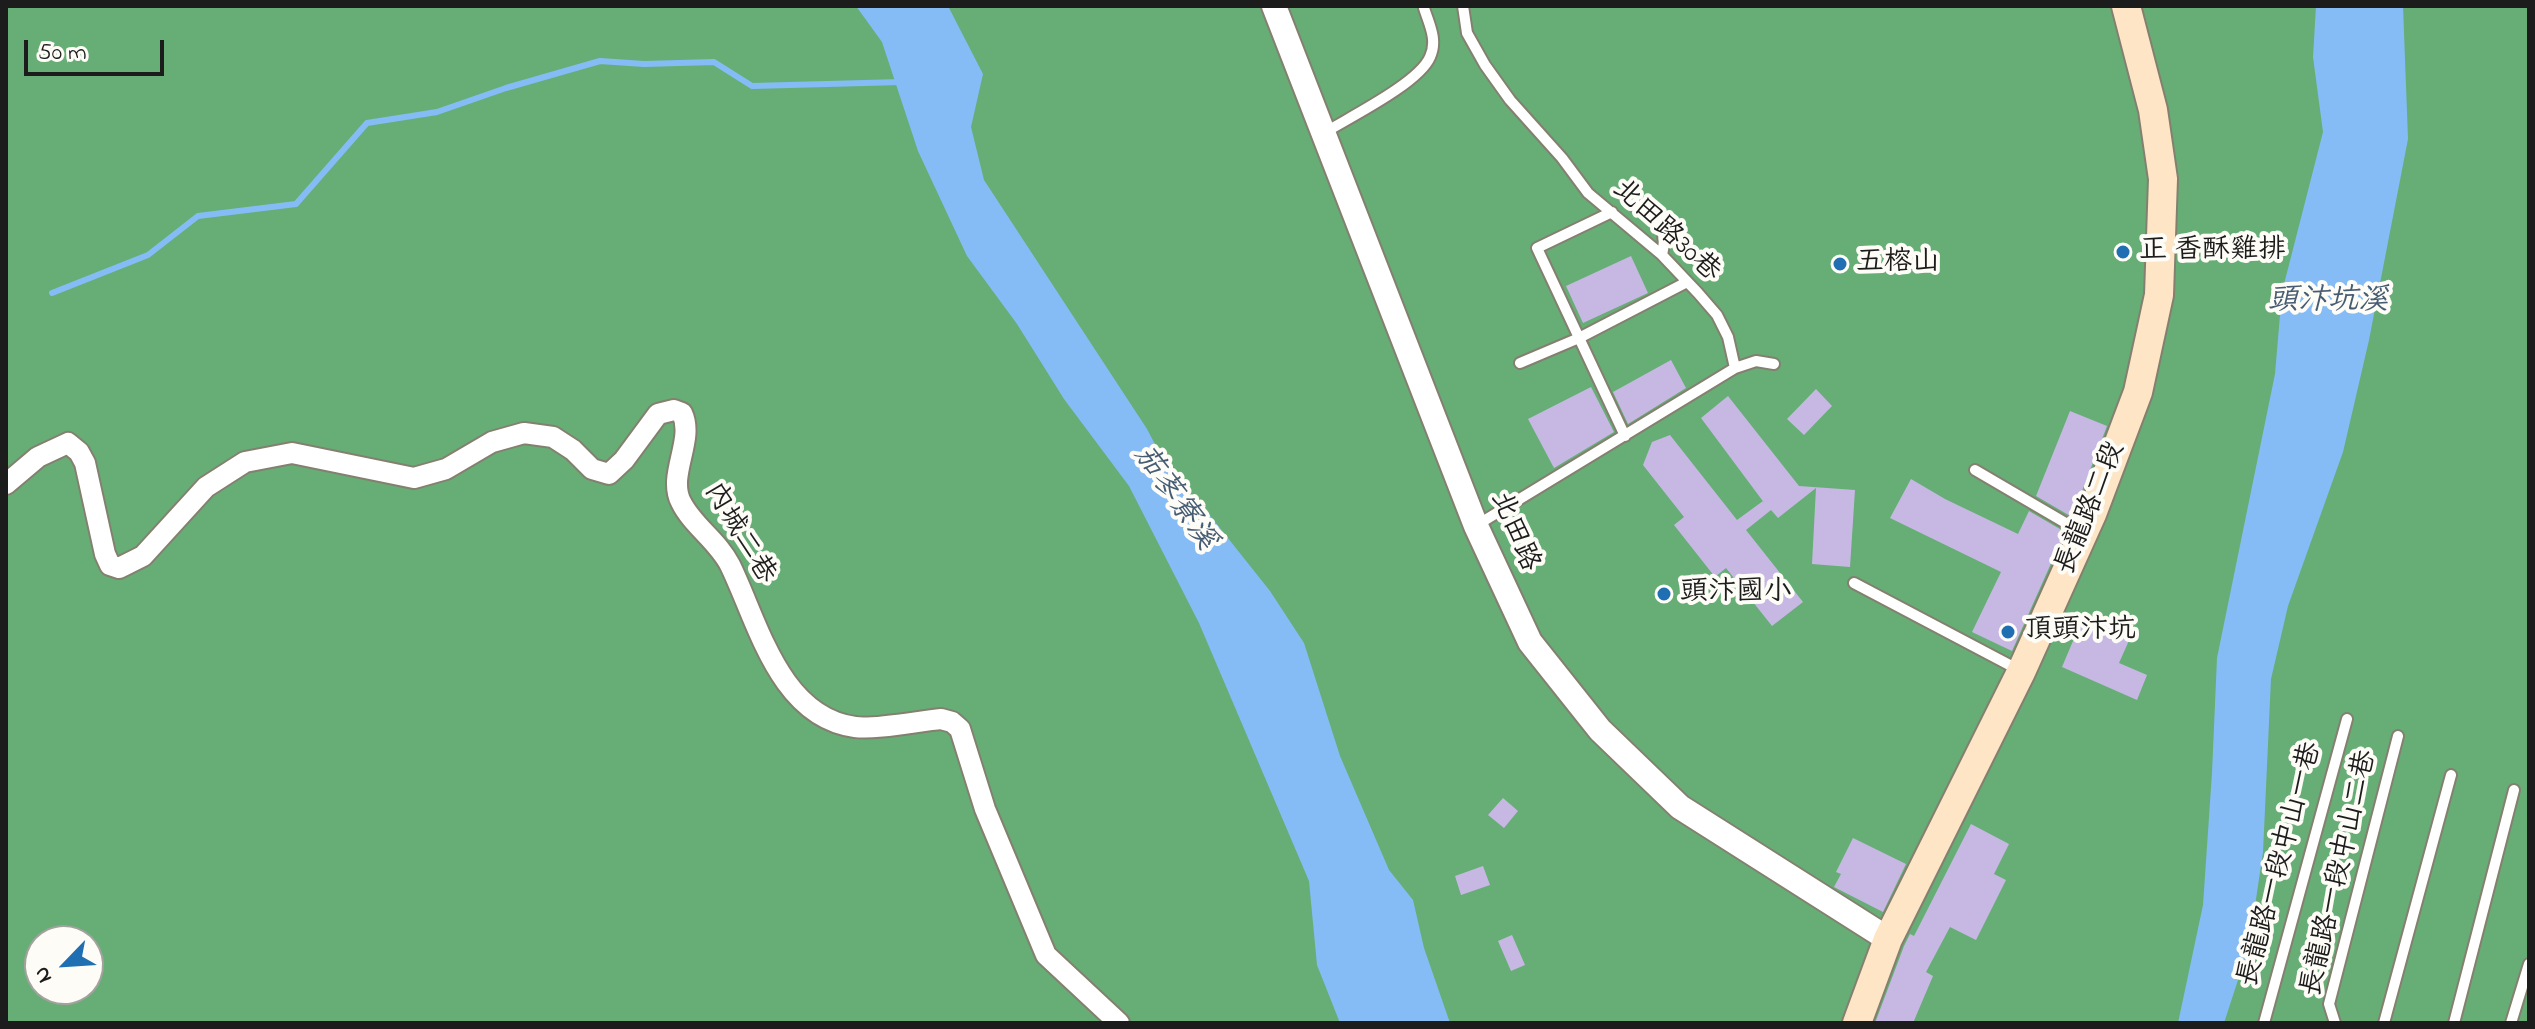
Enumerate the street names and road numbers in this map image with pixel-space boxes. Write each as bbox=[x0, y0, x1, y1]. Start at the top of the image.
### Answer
street label: 北田路30巷 bbox=[1604, 173, 1726, 291]
street label: 長龍路二段 bbox=[2050, 438, 2134, 580]
street label: 內城二巷 bbox=[695, 477, 781, 591]
street label: 北田路 bbox=[1481, 487, 1545, 577]
street label: 長龍路一段中山一巷 bbox=[2233, 739, 2331, 991]
street label: 長龍路一段中山二巷 bbox=[2296, 747, 2386, 1001]

